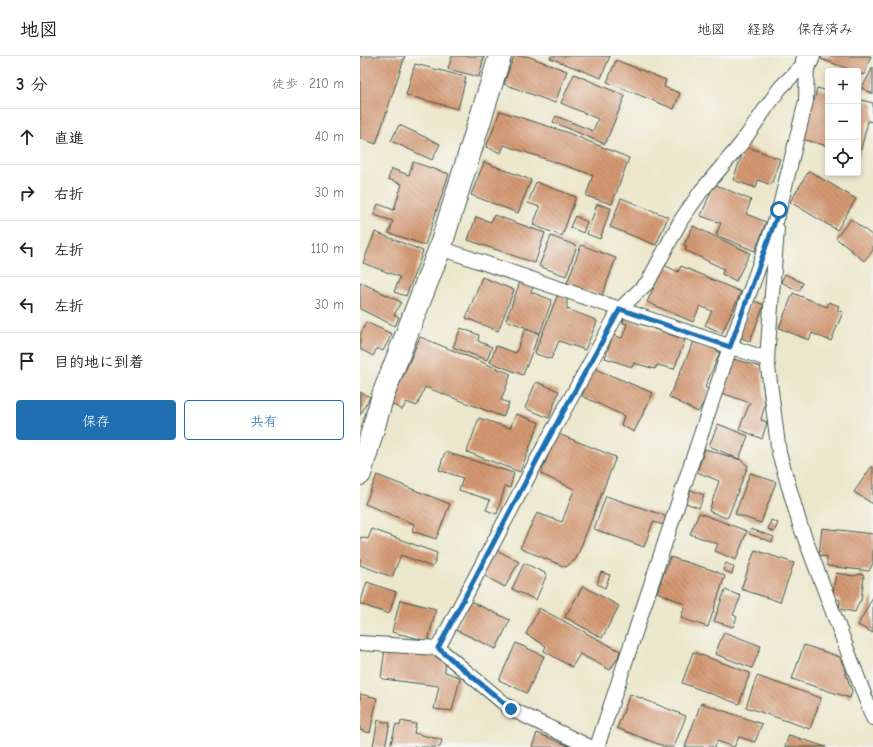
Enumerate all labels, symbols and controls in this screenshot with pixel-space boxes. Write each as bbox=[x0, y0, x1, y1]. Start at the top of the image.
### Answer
text: 地図 bbox=[20, 19, 58, 41]
text: 地図 bbox=[697, 21, 725, 38]
text: 経路 bbox=[747, 21, 775, 38]
text: 保存済み bbox=[797, 21, 853, 38]
map controls bbox=[825, 68, 861, 176]
button: + bbox=[825, 68, 861, 104]
text: 3 分 bbox=[16, 75, 47, 94]
text: 徒歩 · 210 m bbox=[272, 76, 344, 91]
button: − bbox=[825, 104, 861, 140]
icon: ahead bbox=[16, 126, 38, 148]
text: 直進 bbox=[54, 129, 84, 147]
text: 40 m bbox=[315, 129, 344, 144]
button: locate bbox=[825, 140, 861, 176]
icon: right bbox=[16, 182, 38, 204]
text: 右折 bbox=[54, 185, 84, 203]
text: 30 m bbox=[314, 185, 344, 200]
route start bbox=[770, 201, 788, 219]
icon: left bbox=[16, 238, 38, 260]
text: 左折 bbox=[54, 241, 84, 259]
text: 110 m bbox=[311, 241, 344, 256]
icon: left bbox=[16, 294, 38, 316]
text: 左折 bbox=[54, 297, 84, 315]
text: 30 m bbox=[314, 297, 344, 312]
icon: arrive bbox=[16, 350, 38, 372]
text: 目的地に到着 bbox=[54, 353, 144, 371]
button: 保存 bbox=[16, 400, 176, 440]
button: 共有 bbox=[184, 400, 344, 440]
route end bbox=[502, 700, 520, 718]

